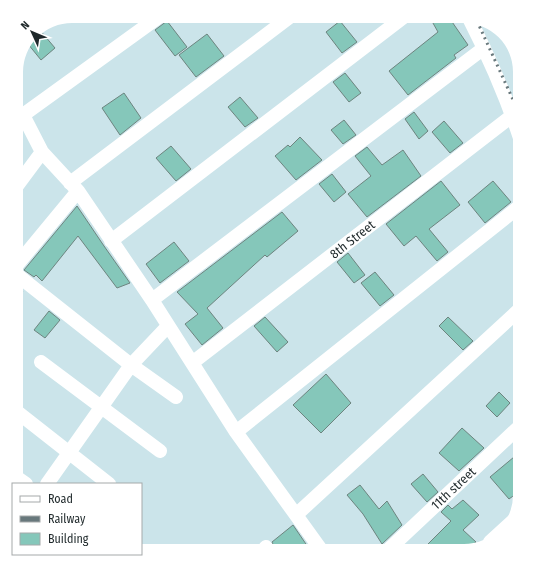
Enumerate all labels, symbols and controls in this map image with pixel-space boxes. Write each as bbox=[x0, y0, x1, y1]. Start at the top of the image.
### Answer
north arrow bbox=[12, 12, 52, 52]
text: N bbox=[18, 19, 32, 32]
street label: 8th Street bbox=[327, 217, 378, 262]
street label: 11th street bbox=[428, 464, 479, 513]
legend bbox=[12, 483, 142, 555]
text: Road bbox=[48, 492, 73, 506]
text: Railway bbox=[48, 512, 86, 526]
text: Building bbox=[48, 532, 89, 546]

